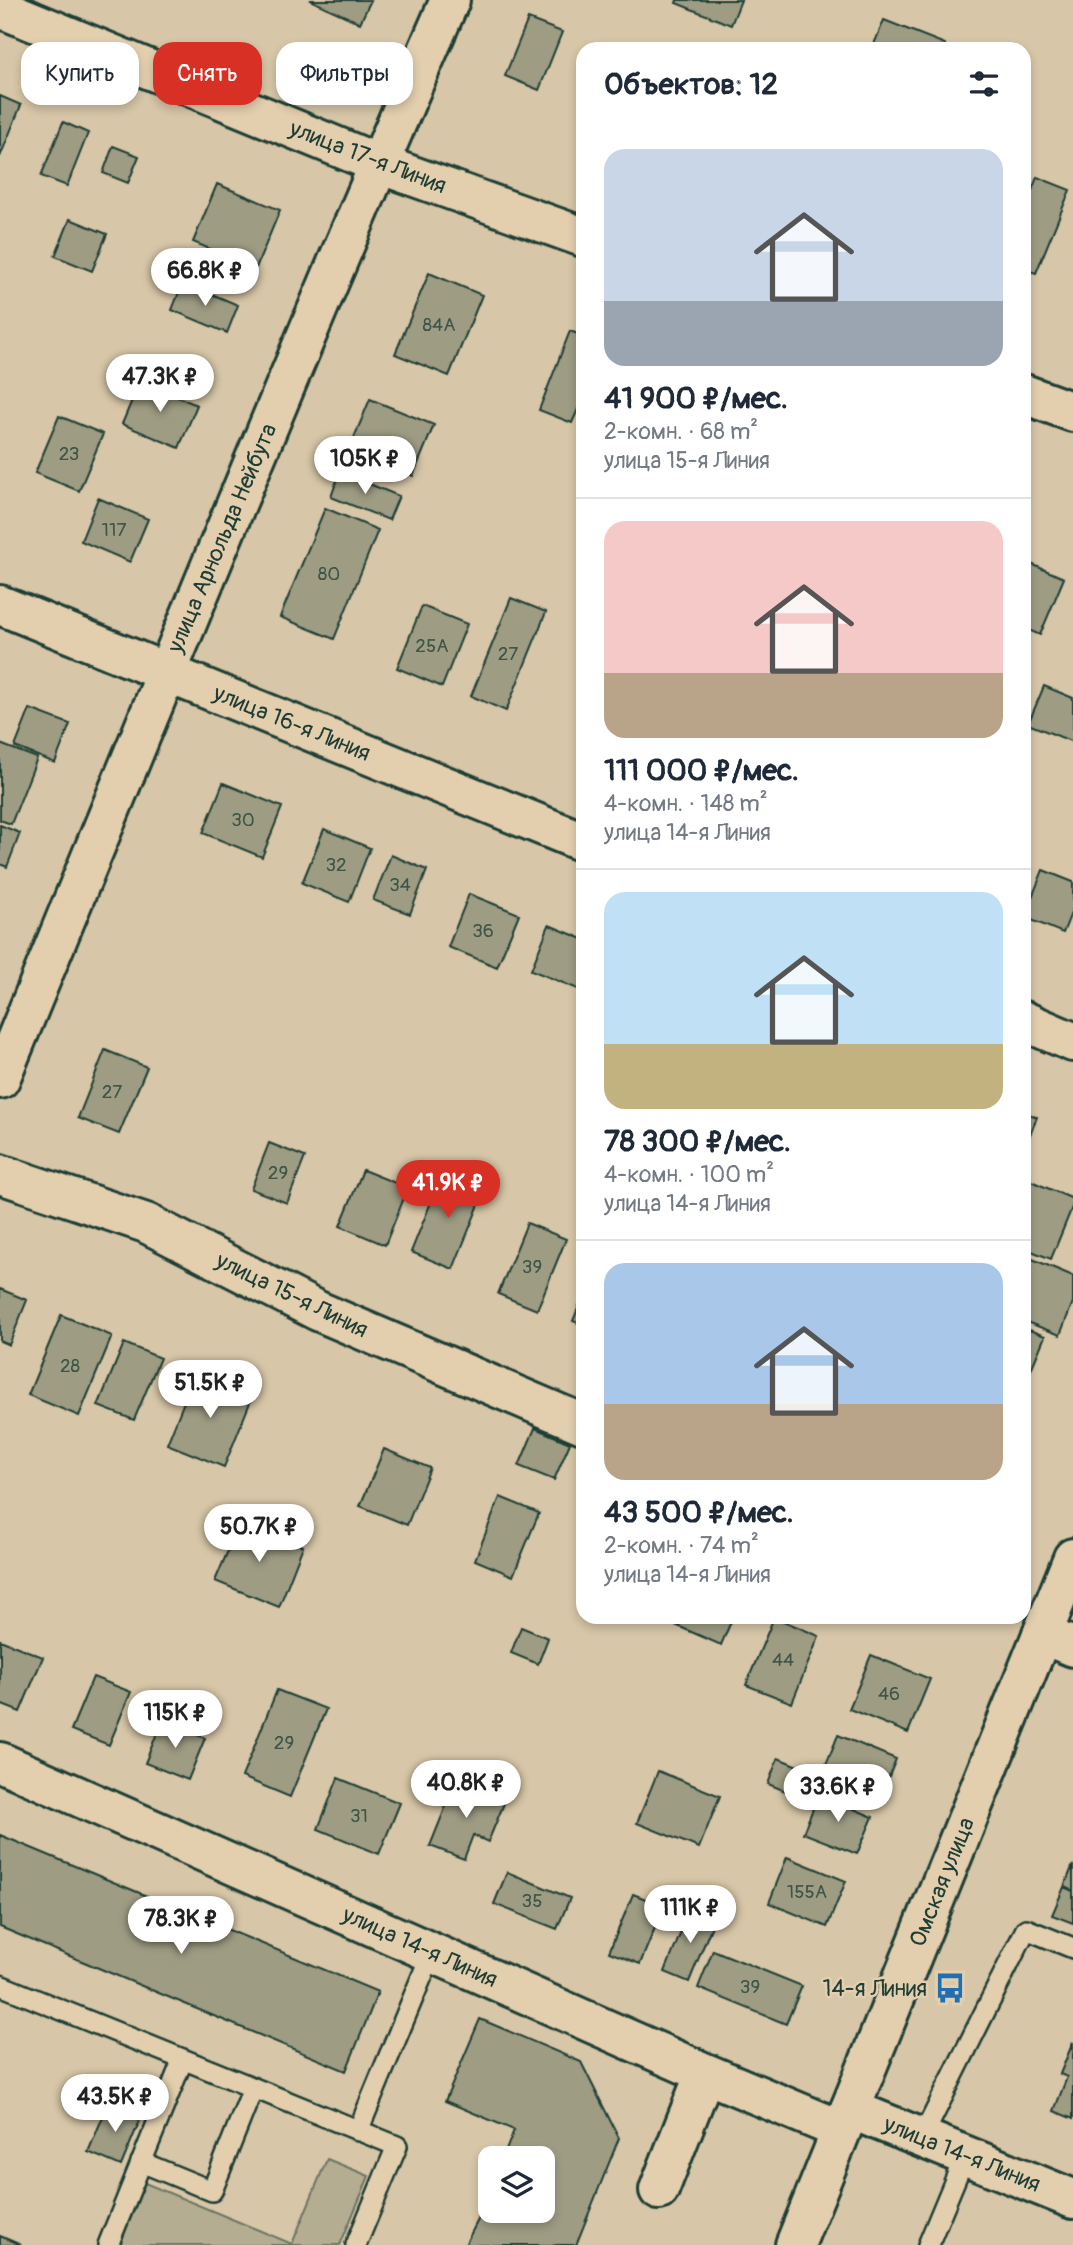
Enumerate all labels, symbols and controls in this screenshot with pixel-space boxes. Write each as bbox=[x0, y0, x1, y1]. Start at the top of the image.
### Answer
chip: Купить bbox=[21, 42, 139, 105]
chip: Снять bbox=[153, 42, 262, 105]
chip: Фильтры bbox=[276, 42, 413, 105]
icon: filters bbox=[965, 65, 1003, 103]
text: Объектов: 12 bbox=[604, 66, 778, 103]
street label: улица 17-я Линия bbox=[285, 113, 450, 200]
icon: home bbox=[741, 194, 867, 320]
pin: 66.8K ₽ bbox=[140, 248, 270, 308]
text: 66.8K ₽ bbox=[167, 256, 243, 285]
house number: 84А bbox=[423, 313, 455, 337]
pin: 47.3K ₽ bbox=[95, 354, 225, 414]
text: 47.3K ₽ bbox=[122, 362, 198, 391]
text: 41 900 ₽/мес. bbox=[604, 380, 788, 417]
text: 2-комн. · 68 m² bbox=[604, 417, 758, 446]
street label: улица Арнольда Нейбута bbox=[160, 419, 283, 658]
pin: 105K ₽ bbox=[308, 436, 422, 496]
house number: 23 bbox=[59, 442, 79, 466]
text: 105K ₽ bbox=[330, 444, 400, 473]
text: улица 15-я Линия bbox=[604, 446, 770, 475]
house number: 117 bbox=[102, 518, 126, 542]
house number: 80 bbox=[318, 562, 340, 586]
icon: home bbox=[741, 566, 867, 692]
house number: 25А bbox=[415, 634, 449, 658]
house number: 27 bbox=[498, 642, 518, 666]
street label: улица 16-я Линия bbox=[208, 678, 375, 768]
text: 111 000 ₽/мес. bbox=[604, 752, 799, 789]
text: 4-комн. · 148 m² bbox=[604, 789, 768, 818]
house number: 30 bbox=[231, 808, 255, 832]
text: улица 14-я Линия bbox=[604, 818, 771, 847]
house number: 32 bbox=[325, 853, 347, 877]
house number: 34 bbox=[389, 873, 411, 897]
house number: 36 bbox=[472, 919, 494, 943]
icon: home bbox=[741, 937, 867, 1063]
house number: 27 bbox=[102, 1080, 122, 1104]
text: 78 300 ₽/мес. bbox=[604, 1123, 791, 1160]
pin: 41.9K ₽ bbox=[383, 1160, 513, 1220]
text: 4-комн. · 100 m² bbox=[604, 1160, 774, 1189]
house number: 29 bbox=[268, 1161, 288, 1185]
text: 41.9K ₽ bbox=[412, 1168, 484, 1197]
text: улица 14-я Линия bbox=[604, 1189, 771, 1218]
street label: улица 15-я Линия bbox=[210, 1245, 373, 1344]
house number: 39 bbox=[522, 1255, 542, 1279]
icon: home bbox=[741, 1308, 867, 1434]
house number: 28 bbox=[60, 1354, 80, 1378]
pin: 51.5K ₽ bbox=[145, 1360, 275, 1420]
text: 51.5K ₽ bbox=[174, 1368, 246, 1397]
text: 43 500 ₽/мес. bbox=[604, 1494, 794, 1531]
pin: 50.7K ₽ bbox=[194, 1504, 324, 1564]
text: 50.7K ₽ bbox=[220, 1512, 298, 1541]
text: 2-комн. · 74 m² bbox=[604, 1531, 759, 1560]
text: улица 14-я Линия bbox=[604, 1560, 771, 1589]
house number: 44 bbox=[772, 1648, 794, 1672]
house number: 46 bbox=[878, 1682, 900, 1706]
pin: 115K ₽ bbox=[118, 1690, 232, 1750]
text: 115K ₽ bbox=[143, 1698, 207, 1727]
house number: 29 bbox=[274, 1731, 294, 1755]
pin: 40.8K ₽ bbox=[401, 1760, 531, 1820]
pin: 33.6K ₽ bbox=[773, 1764, 903, 1824]
text: 40.8K ₽ bbox=[427, 1768, 505, 1797]
text: 33.6K ₽ bbox=[800, 1772, 876, 1801]
house number: 31 bbox=[350, 1804, 368, 1828]
street label: Омская улица bbox=[903, 1813, 981, 1951]
house number: 155А bbox=[787, 1880, 827, 1904]
pin: 111K ₽ bbox=[633, 1885, 747, 1945]
house number: 35 bbox=[522, 1889, 542, 1913]
text: 111K ₽ bbox=[660, 1893, 720, 1922]
pin: 78.3K ₽ bbox=[116, 1896, 246, 1956]
street label: улица 14-я Линия bbox=[337, 1899, 502, 1994]
text: 78.3K ₽ bbox=[144, 1904, 218, 1933]
bus stop icon: 14-я Линия bbox=[933, 1971, 967, 2005]
place label: 14-я Линия bbox=[823, 1974, 927, 2003]
house number: 39 bbox=[740, 1975, 760, 1999]
pin: 43.5K ₽ bbox=[50, 2074, 180, 2134]
text: 43.5K ₽ bbox=[77, 2082, 153, 2111]
street label: улица 14-я Линия bbox=[878, 2109, 1045, 2199]
map controls bbox=[478, 2146, 555, 2223]
button: layers bbox=[478, 2146, 555, 2223]

